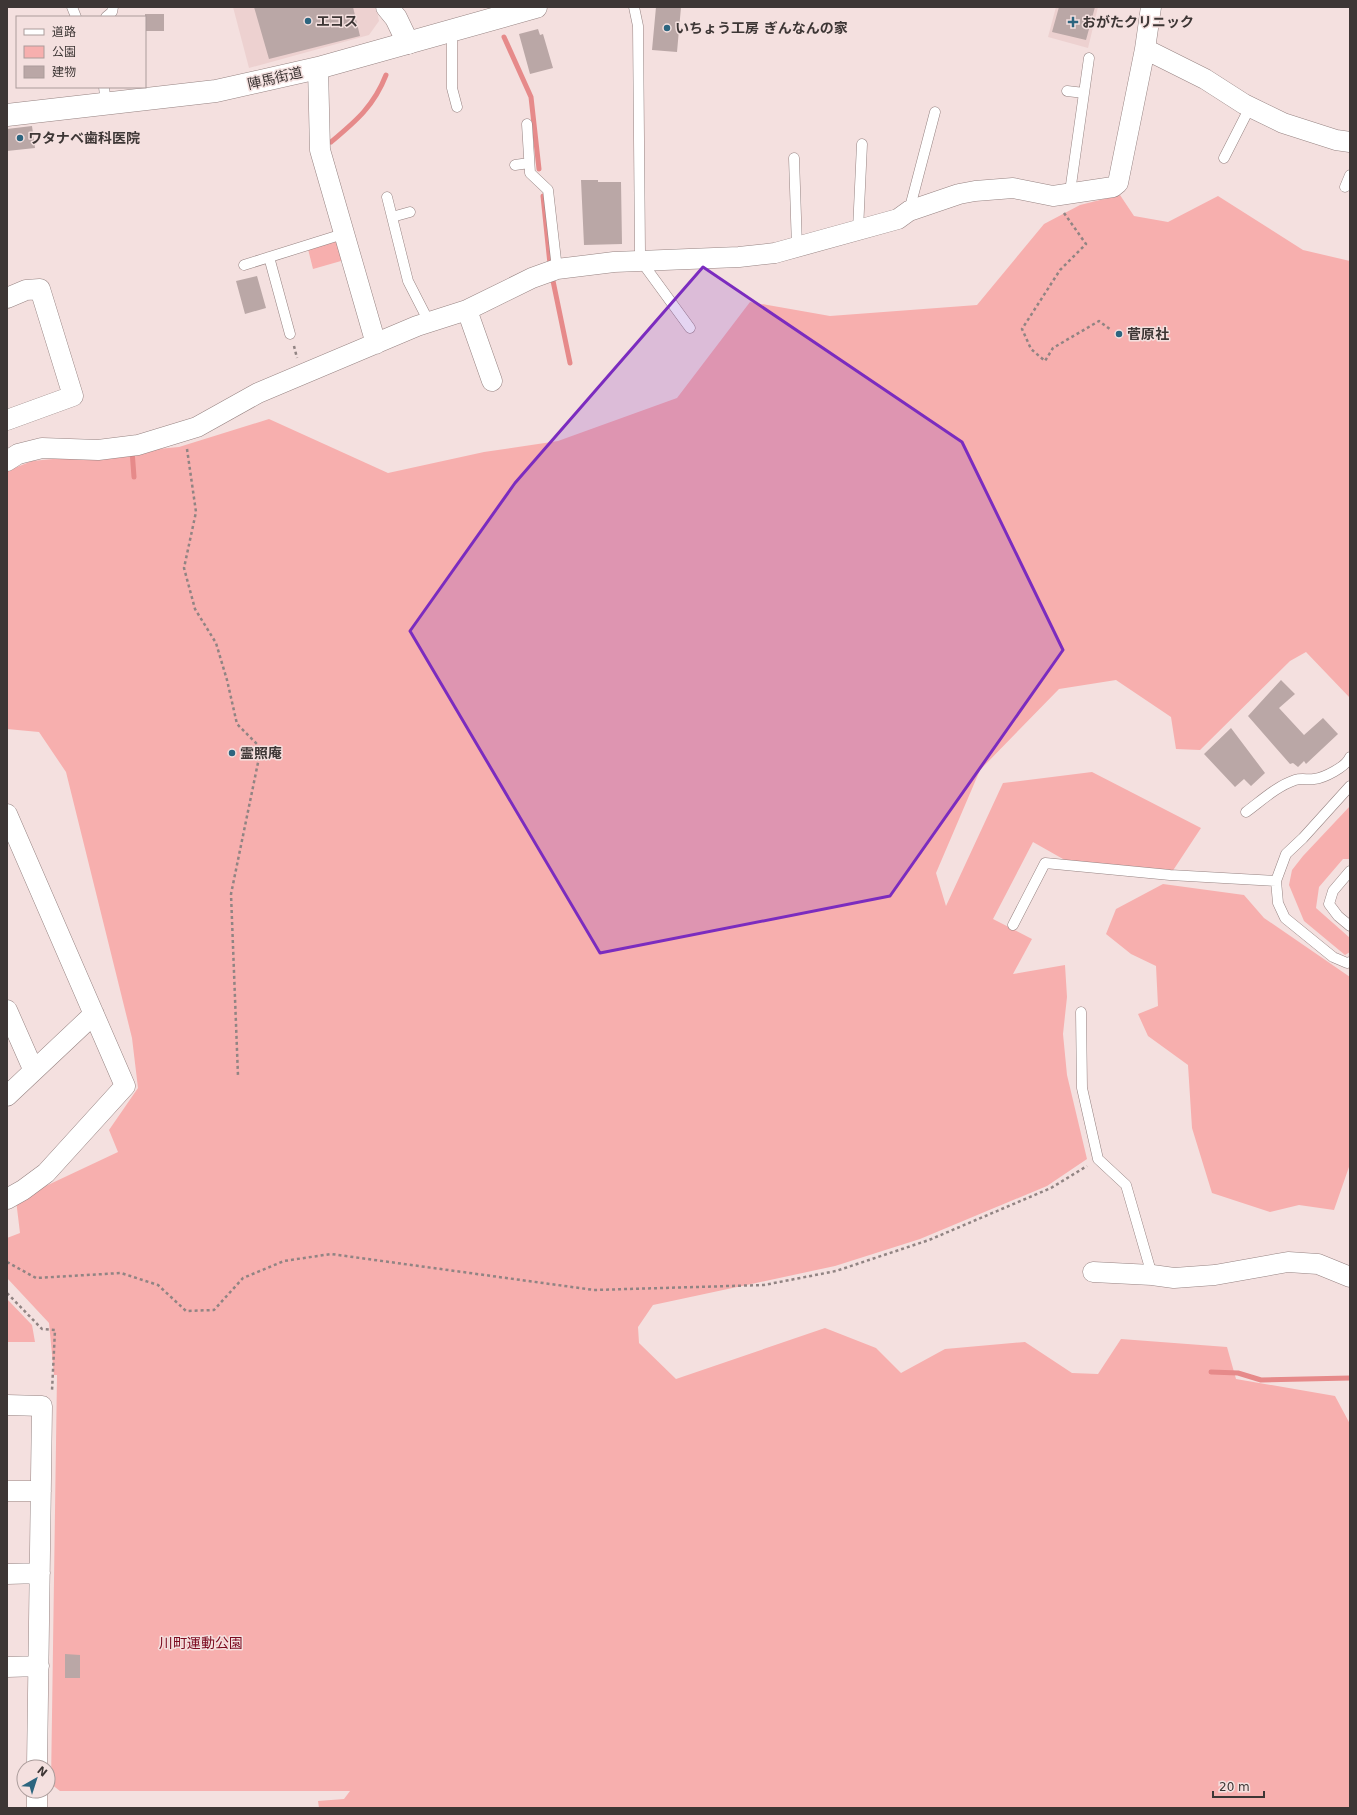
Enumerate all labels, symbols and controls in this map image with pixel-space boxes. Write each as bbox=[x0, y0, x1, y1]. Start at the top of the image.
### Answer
place label: エコス bbox=[316, 13, 358, 29]
place label: おがたクリニック bbox=[1082, 14, 1194, 30]
legend bbox=[16, 16, 146, 88]
marker: エコス bbox=[303, 16, 313, 26]
marker: おがたクリニック bbox=[1067, 16, 1079, 28]
place label: いちょう工房 ぎんなんの家 bbox=[675, 20, 848, 36]
marker: いちょう工房 ぎんなんの家 bbox=[662, 23, 672, 33]
text: 道路 bbox=[52, 25, 76, 39]
text: 公園 bbox=[52, 45, 76, 59]
street label: 陣馬街道 bbox=[246, 64, 304, 92]
text: 建物 bbox=[52, 65, 76, 79]
place label: ワタナベ歯科医院 bbox=[28, 130, 140, 146]
marker: ワタナベ歯科医院 bbox=[15, 133, 25, 143]
place label: 菅原社 bbox=[1127, 326, 1169, 342]
marker: 菅原社 bbox=[1114, 329, 1124, 339]
place label: 霊照庵 bbox=[240, 745, 282, 761]
marker: 霊照庵 bbox=[227, 748, 237, 758]
park label: 川町運動公園 bbox=[159, 1635, 243, 1651]
north arrow bbox=[16, 1759, 56, 1799]
text: N bbox=[34, 1764, 50, 1780]
scale bar bbox=[1213, 1773, 1264, 1799]
text: 20 m bbox=[1219, 1780, 1250, 1794]

